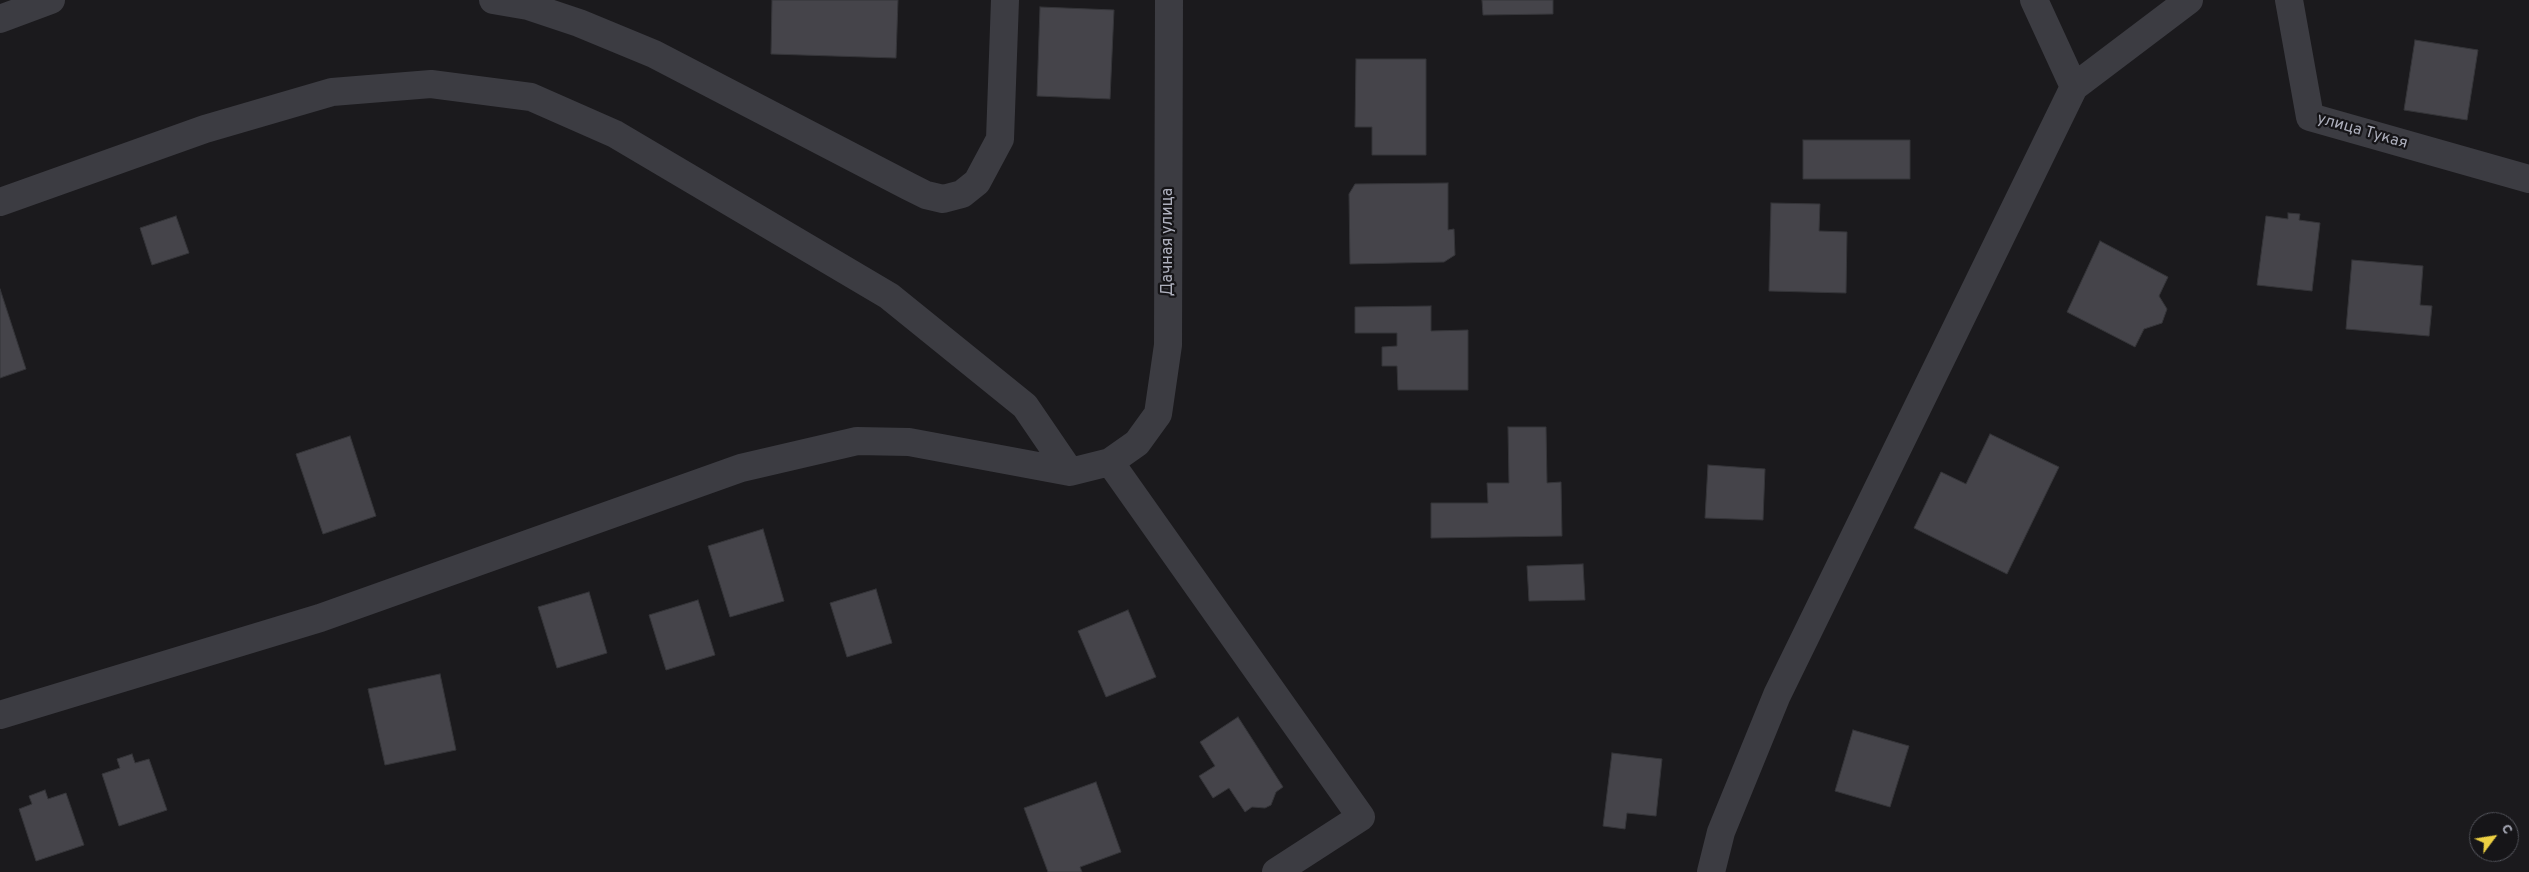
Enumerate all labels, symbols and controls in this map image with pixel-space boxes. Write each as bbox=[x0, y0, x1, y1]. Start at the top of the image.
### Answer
street label: улица Тукая bbox=[2314, 110, 2410, 154]
street label: Дачная улица bbox=[1159, 188, 1179, 296]
north arrow bbox=[2469, 812, 2519, 862]
text: С bbox=[2497, 821, 2516, 838]

